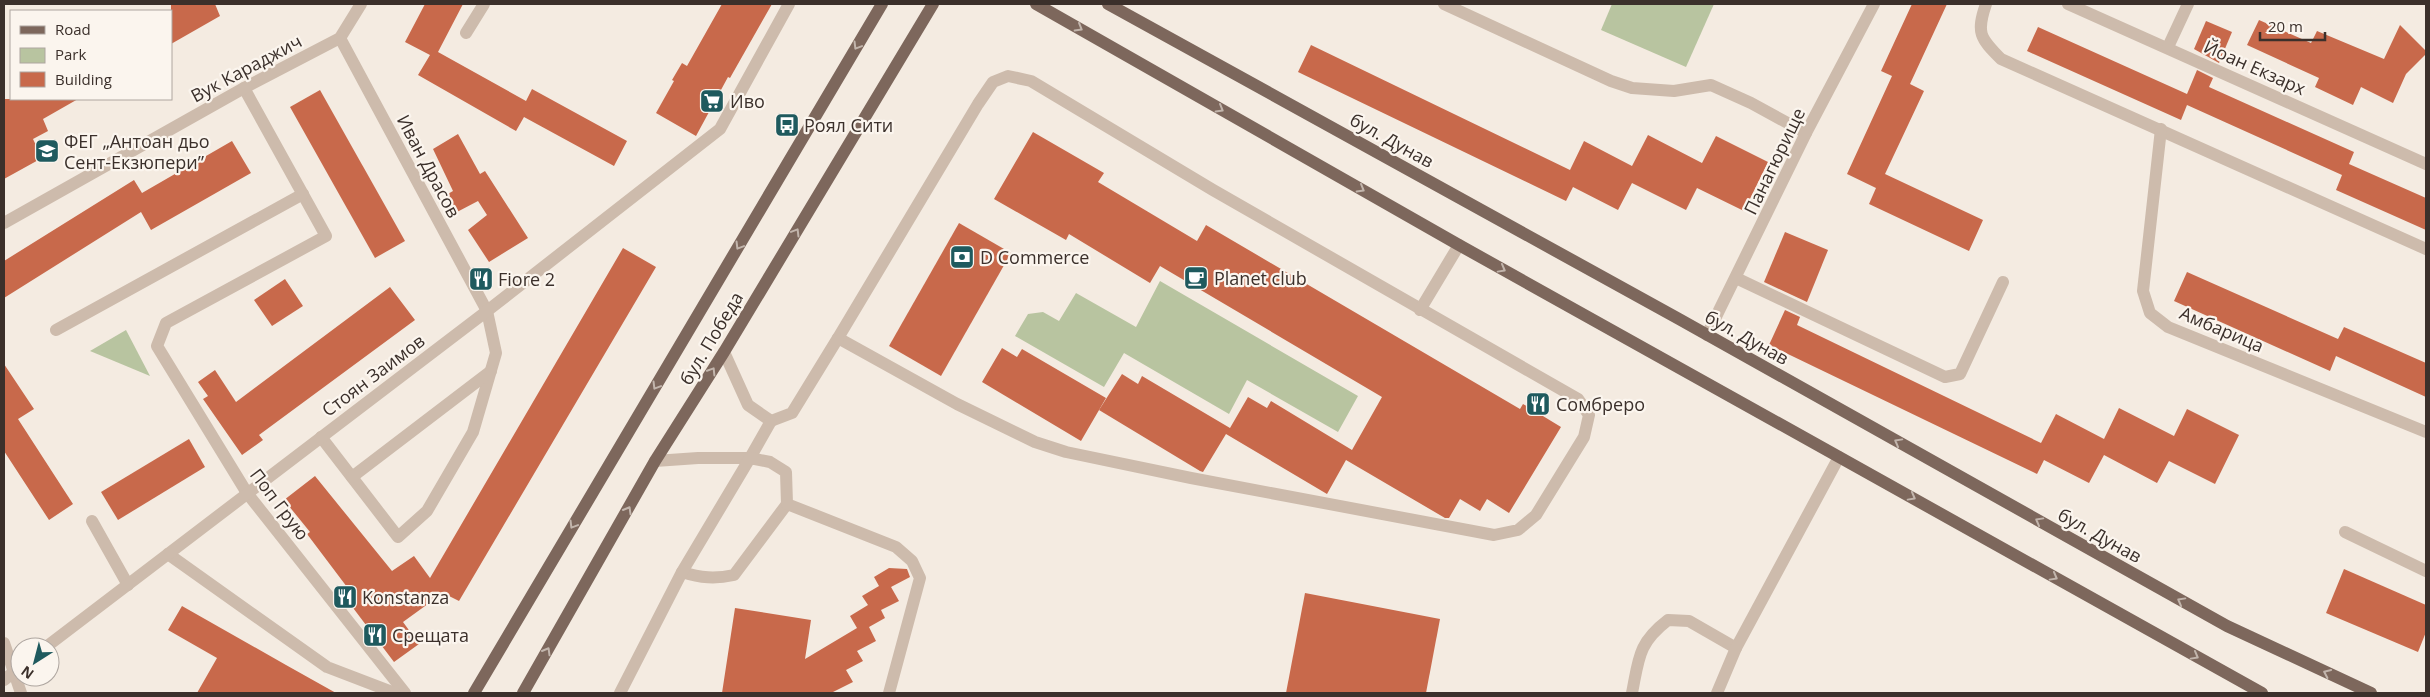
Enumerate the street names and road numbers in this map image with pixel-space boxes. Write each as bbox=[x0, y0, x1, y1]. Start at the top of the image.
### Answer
street label: Вук Караджич bbox=[186, 29, 306, 107]
street label: Йоан Екзарх bbox=[2200, 34, 2310, 100]
street label: Панагюрище bbox=[1738, 104, 1810, 218]
street label: бул. Дунав bbox=[1346, 107, 1438, 173]
street label: Иван Драсов bbox=[392, 110, 466, 222]
street label: бул. Победа bbox=[674, 287, 748, 389]
street label: Амбарица bbox=[2176, 301, 2268, 357]
street label: бул. Дунав bbox=[1701, 304, 1793, 370]
street label: Стоян Заимов bbox=[317, 328, 429, 422]
street label: Поп Грую bbox=[245, 463, 315, 545]
street label: бул. Дунав bbox=[2054, 502, 2146, 568]

